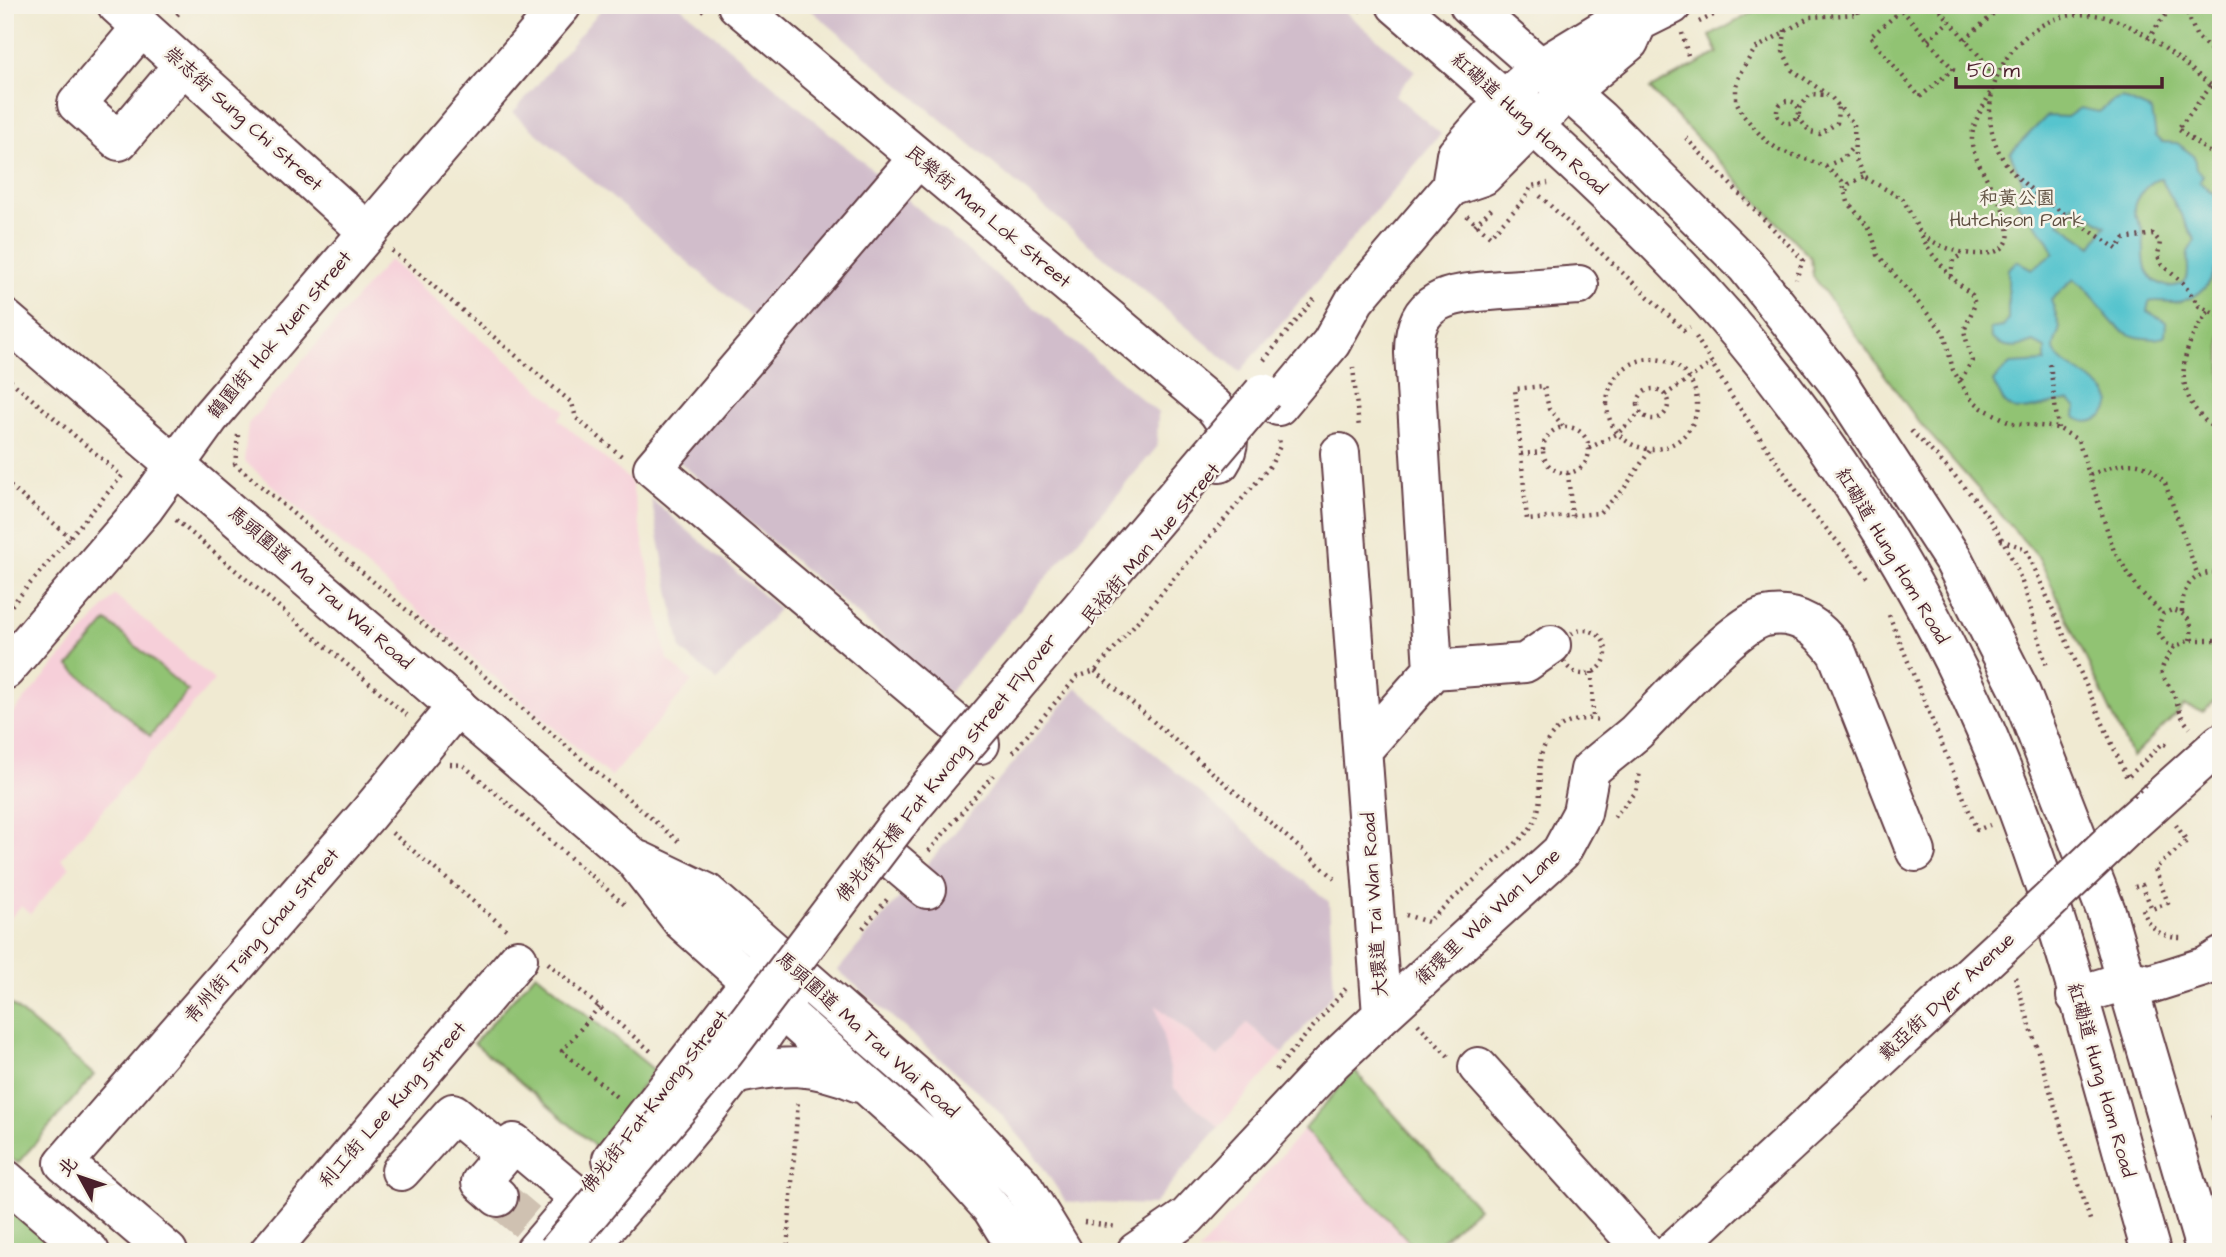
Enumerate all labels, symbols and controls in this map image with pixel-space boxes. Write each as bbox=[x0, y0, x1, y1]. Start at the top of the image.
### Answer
street label: 崇志街 Sung Chi Street bbox=[157, 40, 329, 199]
scale bar bbox=[1956, 46, 2163, 90]
street label: 紅磡道 Hung Hom Road bbox=[1445, 47, 1613, 202]
text: 50 m bbox=[1967, 56, 2021, 85]
street label: 民樂街 Man Lok Street bbox=[899, 140, 1077, 295]
park label: 和黃公園 Hutchison Park bbox=[1950, 185, 2085, 234]
street label: 鶴園街 Hok Yuen Street bbox=[202, 245, 359, 425]
street label: 民裕街 Man Yue Street bbox=[1075, 457, 1227, 631]
street label: 紅磡道 Hung Hom Road bbox=[1828, 463, 1955, 650]
street label: 馬頭圍道 Ma Tau Wai Road bbox=[222, 500, 418, 676]
street label: 佛光街天橋 Fat Kwong Street Flyover bbox=[830, 627, 1065, 909]
street label: 大環道 Tai Wan Road bbox=[1355, 812, 1395, 998]
street label: 青州街 Tsing Chau Street bbox=[178, 842, 347, 1030]
street label: 衛環里 Wai Wan Lane bbox=[1409, 842, 1567, 992]
street label: 戴亞街 Dyer Avenue bbox=[1873, 927, 2022, 1068]
street label: 馬頭圍道 Ma Tau Wai Road bbox=[770, 946, 964, 1124]
street label: 紅磡道 Hung Hom Road bbox=[2059, 980, 2142, 1181]
street label: 佛光街 Fat Kwong Street bbox=[575, 1004, 736, 1200]
street label: 利工街 Lee Kung Street bbox=[313, 1016, 474, 1195]
north arrow bbox=[46, 1142, 116, 1212]
text: 北 bbox=[52, 1151, 85, 1183]

